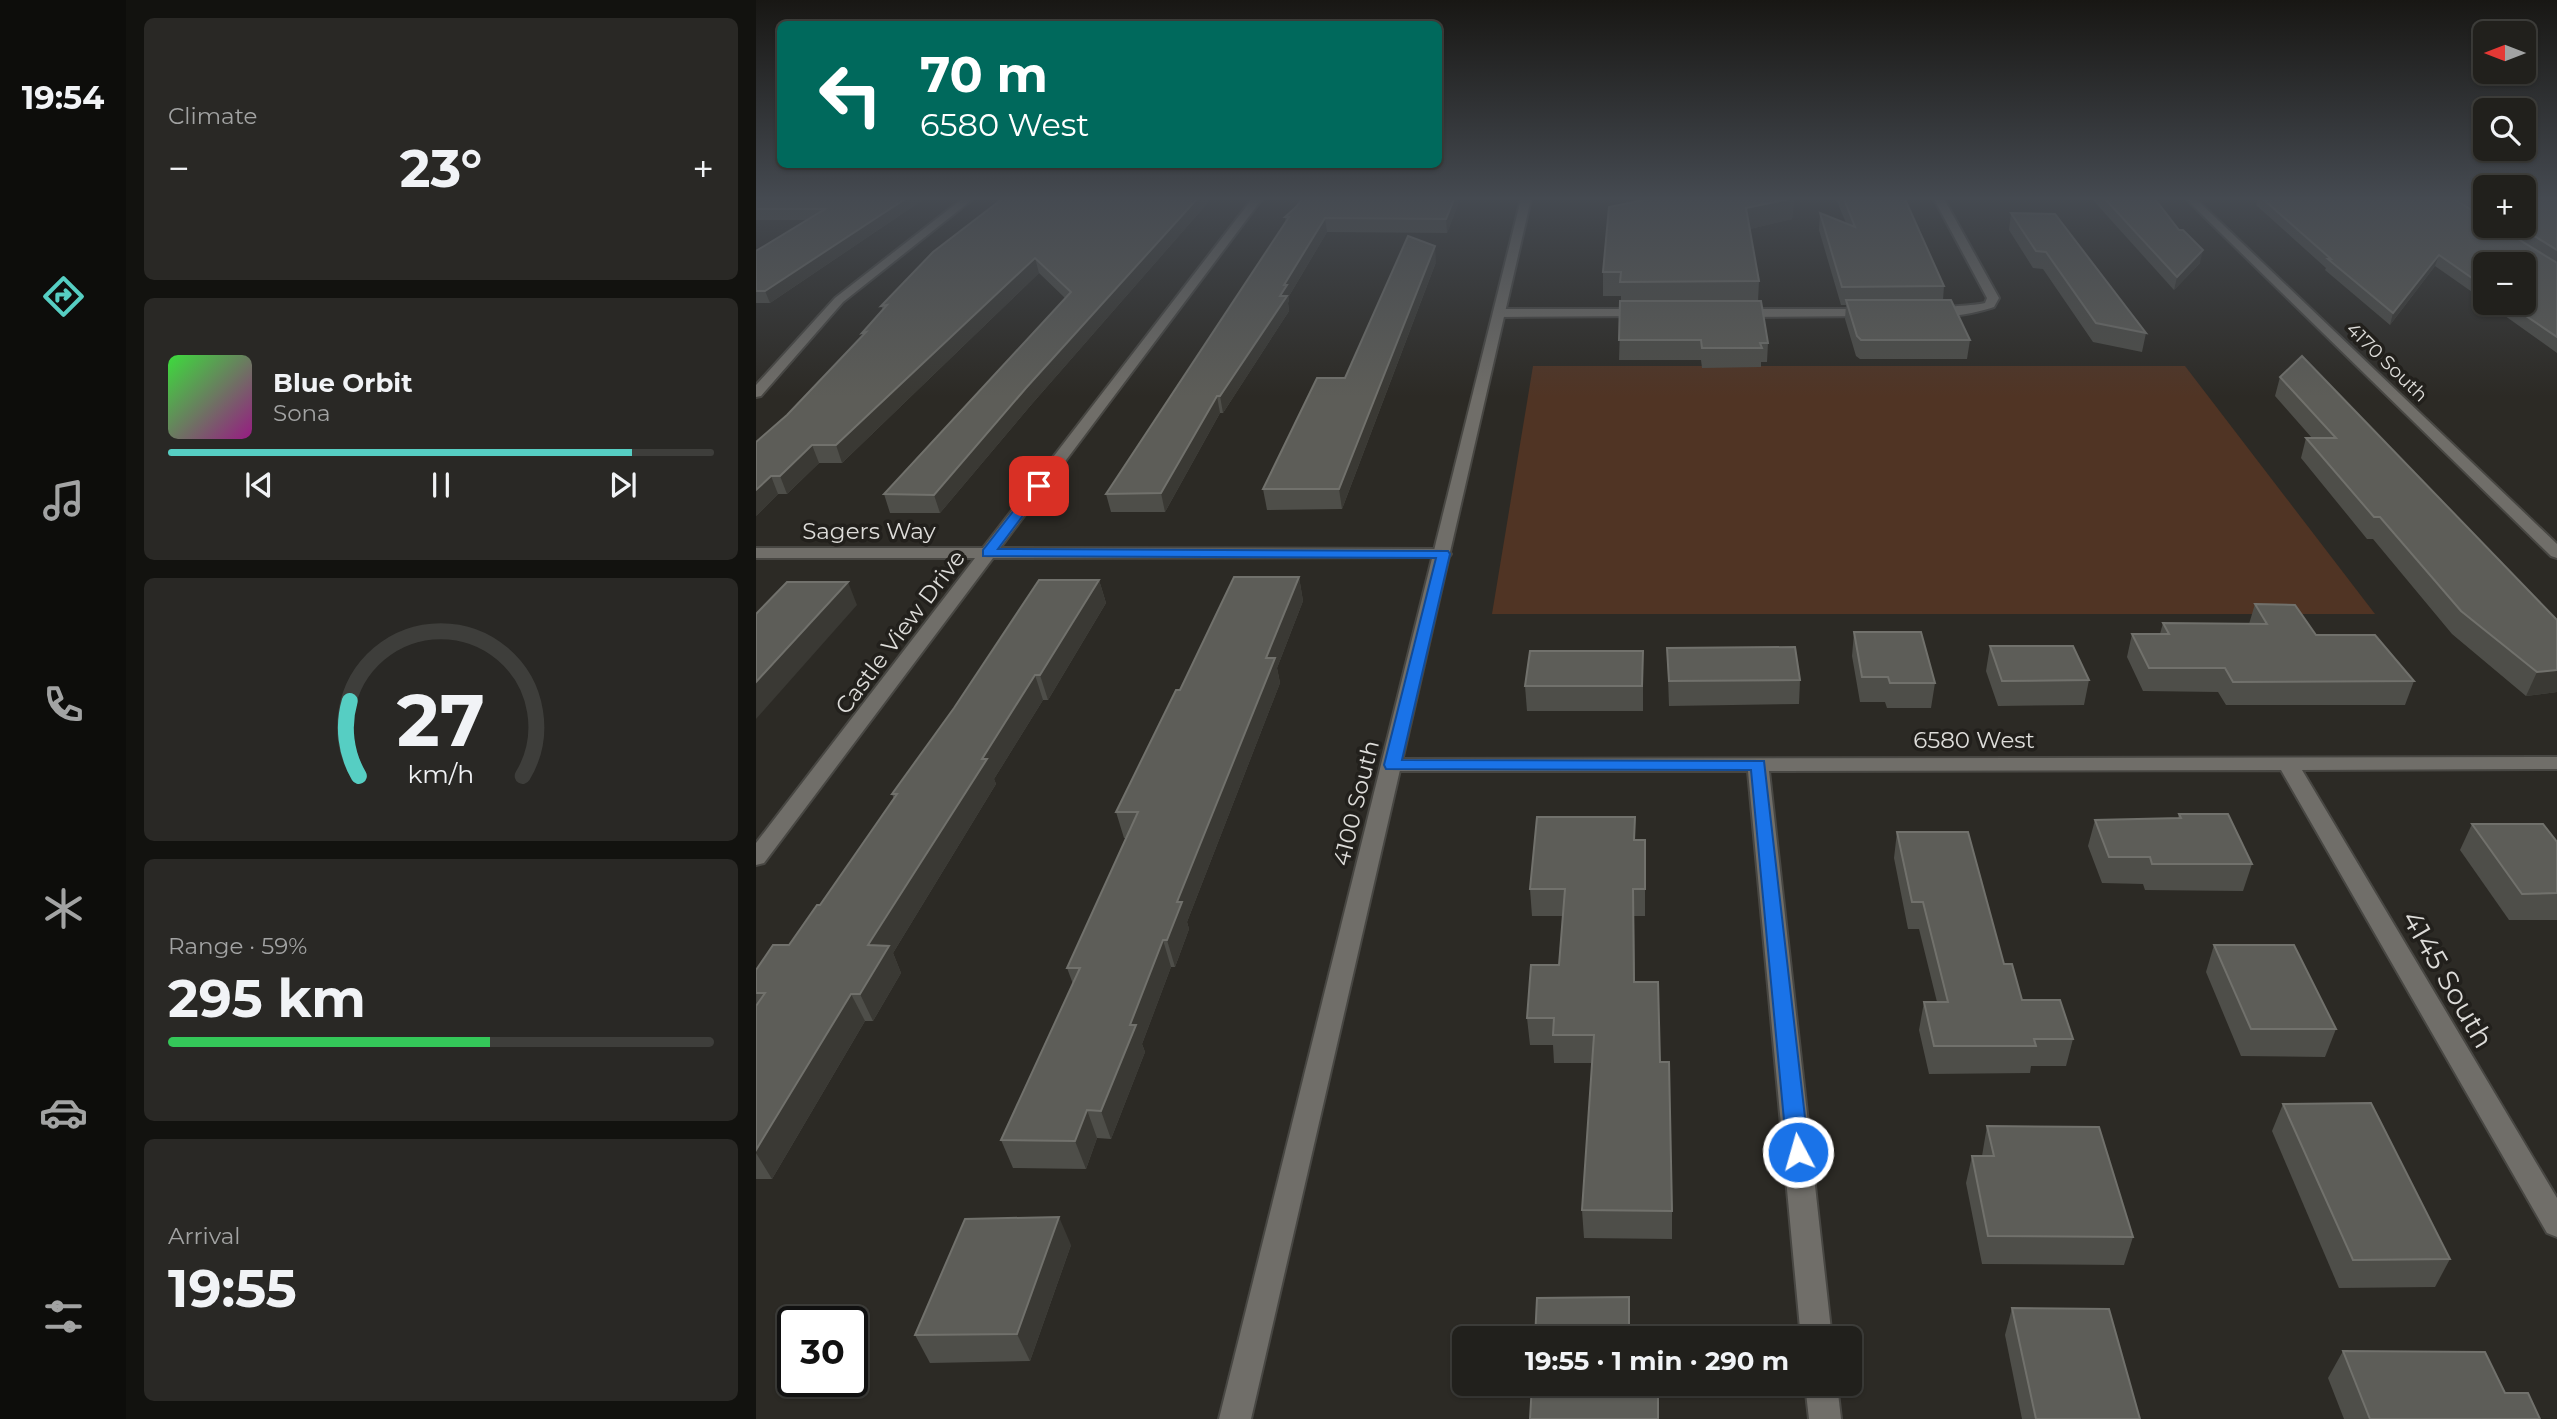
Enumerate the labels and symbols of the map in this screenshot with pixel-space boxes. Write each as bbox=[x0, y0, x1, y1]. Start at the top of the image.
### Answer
north arrow bbox=[2473, 21, 2536, 84]
street label: 4170 South bbox=[2342, 318, 2432, 406]
pin bbox=[1009, 456, 1069, 516]
street label: Sagers Way bbox=[802, 517, 936, 545]
street label: Castle View Drive bbox=[829, 544, 971, 720]
street label: 6580 West bbox=[1913, 726, 2035, 754]
street label: 4100 South bbox=[1327, 737, 1385, 869]
street label: 4145 South bbox=[2395, 904, 2501, 1054]
position arrow bbox=[1761, 1115, 1835, 1189]
speed limit sign: 30 bbox=[777, 1306, 868, 1397]

